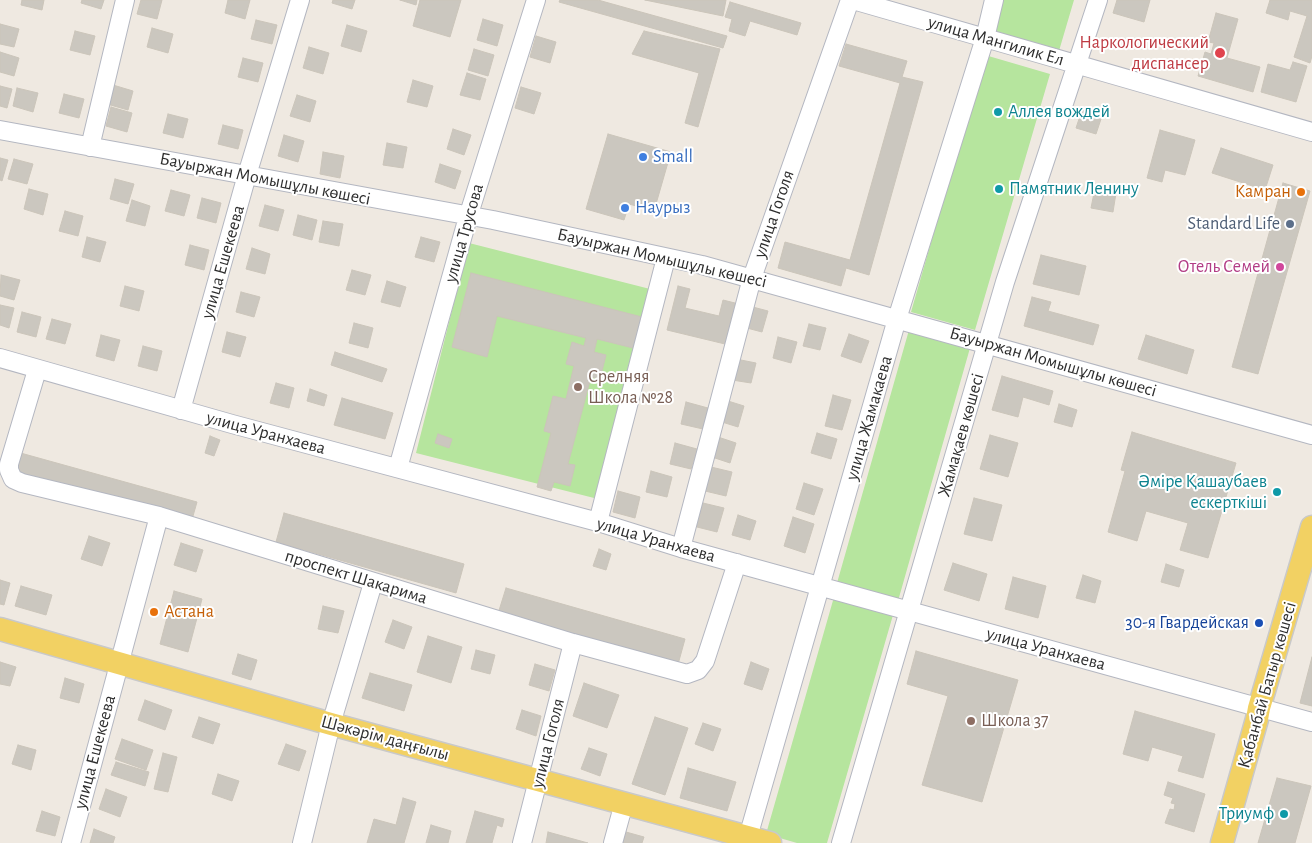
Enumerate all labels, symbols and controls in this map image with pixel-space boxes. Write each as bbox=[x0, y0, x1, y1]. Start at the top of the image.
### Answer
street label: улица Мангилик Ел bbox=[926, 11, 1066, 71]
place label: Наркологический диспансер bbox=[1079, 32, 1209, 74]
marker: Наркологический диспансер bbox=[1213, 46, 1227, 60]
place label: Аллея вождей bbox=[1008, 101, 1110, 123]
marker: Аллея вождей bbox=[992, 106, 1004, 118]
place label: Small bbox=[653, 146, 693, 168]
street label: Бауыржан Момышұлы көшесі bbox=[158, 148, 372, 210]
marker: Small bbox=[637, 151, 649, 163]
street label: улица Гоголя bbox=[749, 167, 799, 261]
place label: Памятник Ленину bbox=[1009, 178, 1139, 200]
street label: улица Трусова bbox=[440, 181, 488, 285]
place label: Камран bbox=[1235, 181, 1291, 203]
marker: Памятник Ленину bbox=[993, 183, 1005, 195]
marker: Камран bbox=[1295, 186, 1307, 198]
place label: Наурыз bbox=[635, 197, 690, 219]
marker: Наурыз bbox=[619, 202, 631, 214]
street label: улица Ешекеева bbox=[196, 203, 250, 321]
place label: Standard Life bbox=[1188, 213, 1280, 235]
marker: Standard Life bbox=[1284, 218, 1296, 230]
street label: Бауыржан Момышұлы көшесі bbox=[555, 223, 769, 293]
place label: Отель Семей bbox=[1178, 256, 1270, 278]
marker: Отель Семей bbox=[1274, 261, 1286, 273]
street label: Бауыржан Момышұлы көшесі bbox=[947, 322, 1159, 402]
street label: улица Жамакаева bbox=[841, 353, 897, 483]
place label: Срелняя Школа №28 bbox=[588, 366, 673, 408]
street label: Жамақаев көшесі bbox=[933, 371, 989, 499]
marker: Срелняя Школа №28 bbox=[572, 381, 584, 393]
street label: улица Уранхаева bbox=[204, 407, 328, 459]
place label: Әміре Қашаубаев ескерткіші bbox=[1139, 471, 1267, 514]
marker: Әміре Қашаубаев ескерткіші bbox=[1271, 486, 1283, 498]
street label: улица Уранхаева bbox=[594, 513, 718, 567]
street label: проспект Шакарима bbox=[282, 545, 430, 609]
street label: Қабанбай Батыр көшесі bbox=[1233, 599, 1301, 771]
place label: Астана bbox=[164, 601, 214, 623]
marker: Астана bbox=[148, 606, 160, 618]
place label: 30-я Гвардейская bbox=[1125, 612, 1249, 634]
marker: 30-я Гвардейская bbox=[1253, 617, 1265, 629]
street label: улица Уранхаева bbox=[984, 623, 1108, 675]
street label: улица Ешекеева bbox=[69, 693, 121, 811]
street label: улица Гоголя bbox=[526, 696, 570, 790]
place label: Школа 37 bbox=[981, 710, 1049, 732]
street label: Шәкәрім даңғылы bbox=[319, 711, 451, 765]
marker: Школа 37 bbox=[965, 715, 977, 727]
place label: Триумф bbox=[1219, 803, 1274, 825]
marker: Триумф bbox=[1278, 808, 1290, 820]

